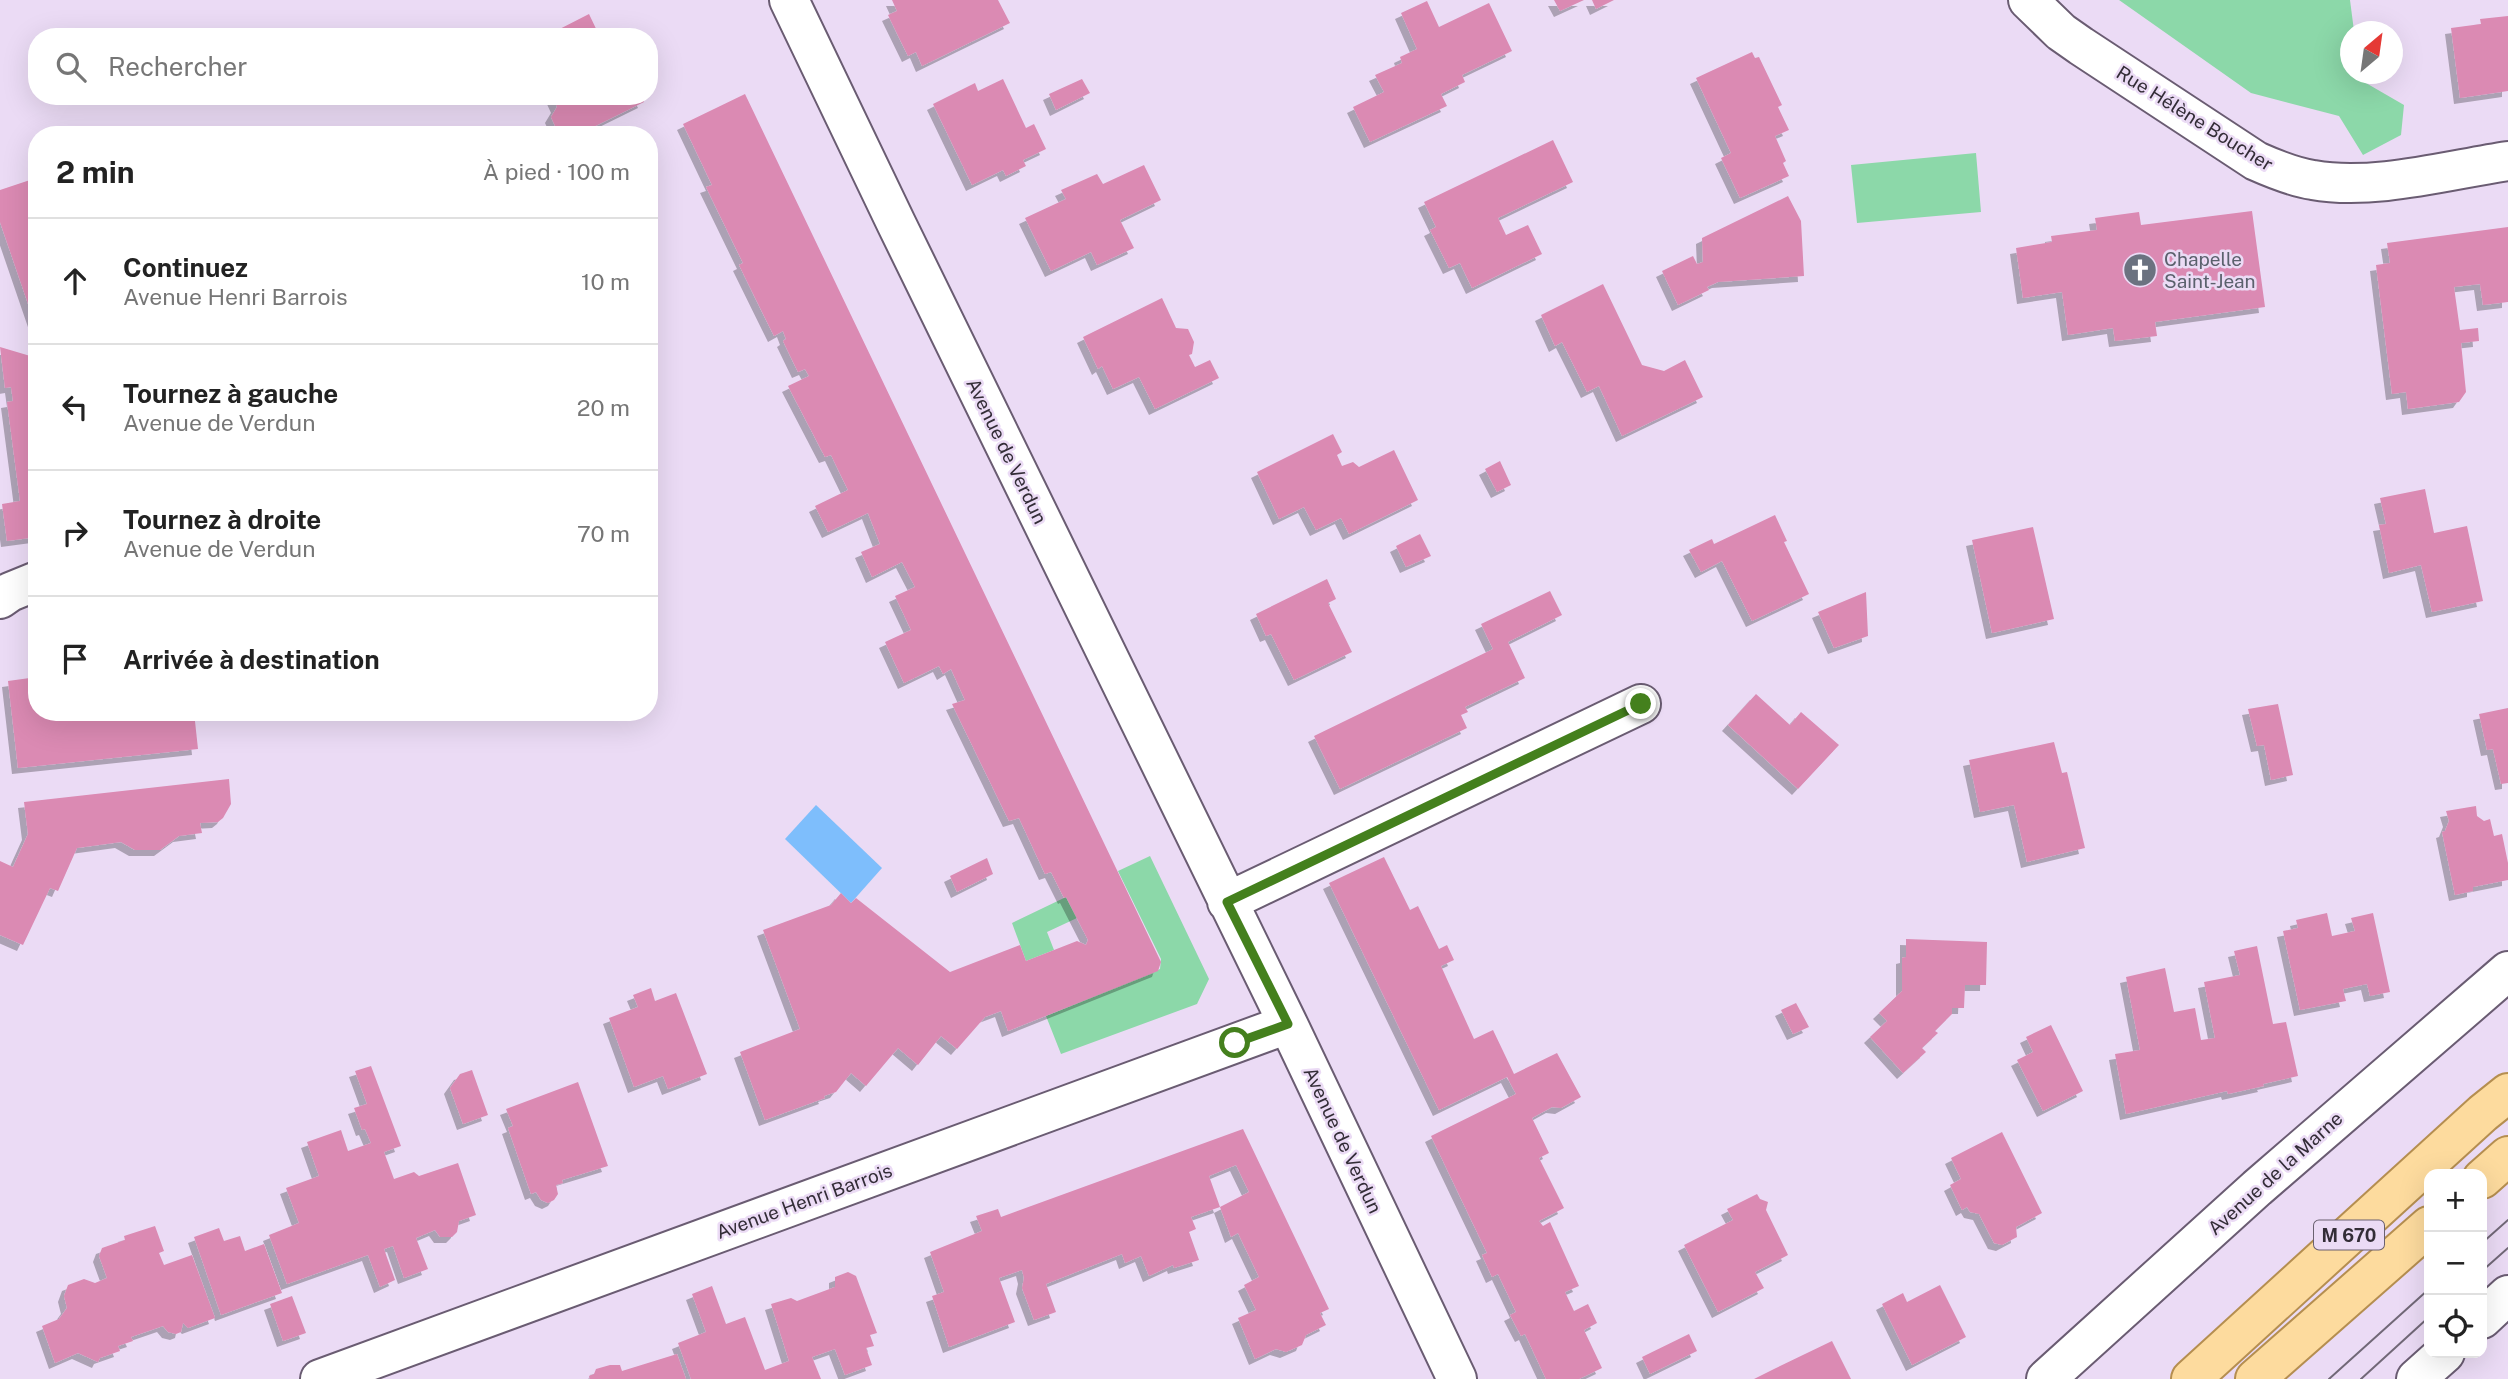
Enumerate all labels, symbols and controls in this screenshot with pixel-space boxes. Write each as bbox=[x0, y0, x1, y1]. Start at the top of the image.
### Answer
north arrow bbox=[2340, 21, 2403, 84]
search box bbox=[28, 28, 658, 105]
icon: search bbox=[52, 48, 90, 86]
text: Rechercher bbox=[108, 51, 247, 82]
street label: Rue Hélène Boucher bbox=[2113, 61, 2277, 175]
text: 2 min bbox=[56, 154, 135, 190]
text: À pied · 100 m bbox=[483, 158, 630, 185]
place label: Chapelle Saint-Jean bbox=[2164, 248, 2256, 292]
church icon: Chapelle Saint-Jean bbox=[2121, 251, 2159, 289]
text: Continuez bbox=[123, 252, 248, 283]
icon: ahead bbox=[56, 262, 94, 300]
text: 10 m bbox=[581, 268, 630, 295]
text: Avenue Henri Barrois bbox=[123, 283, 348, 310]
street label: Avenue de Verdun bbox=[962, 375, 1052, 527]
text: Tournez à gauche bbox=[123, 378, 338, 409]
icon: left bbox=[56, 388, 94, 426]
text: 20 m bbox=[577, 394, 630, 421]
text: Avenue de Verdun bbox=[123, 409, 316, 436]
text: Tournez à droite bbox=[123, 504, 321, 535]
icon: right bbox=[56, 514, 94, 552]
text: 70 m bbox=[577, 520, 630, 547]
text: Avenue de Verdun bbox=[123, 535, 316, 562]
icon: arrive bbox=[56, 640, 94, 678]
text: Arrivée à destination bbox=[123, 644, 380, 675]
route end bbox=[1625, 688, 1656, 719]
route start bbox=[1219, 1027, 1250, 1058]
street label: Avenue de Verdun bbox=[1299, 1063, 1387, 1217]
street label: Avenue de la Marne bbox=[2203, 1107, 2347, 1239]
street label: Avenue Henri Barrois bbox=[713, 1159, 895, 1243]
map controls bbox=[2424, 1169, 2487, 1358]
button: + bbox=[2424, 1169, 2487, 1232]
road number: M 670 bbox=[2314, 1220, 2384, 1250]
button: − bbox=[2424, 1232, 2487, 1295]
button: locate bbox=[2424, 1295, 2487, 1358]

